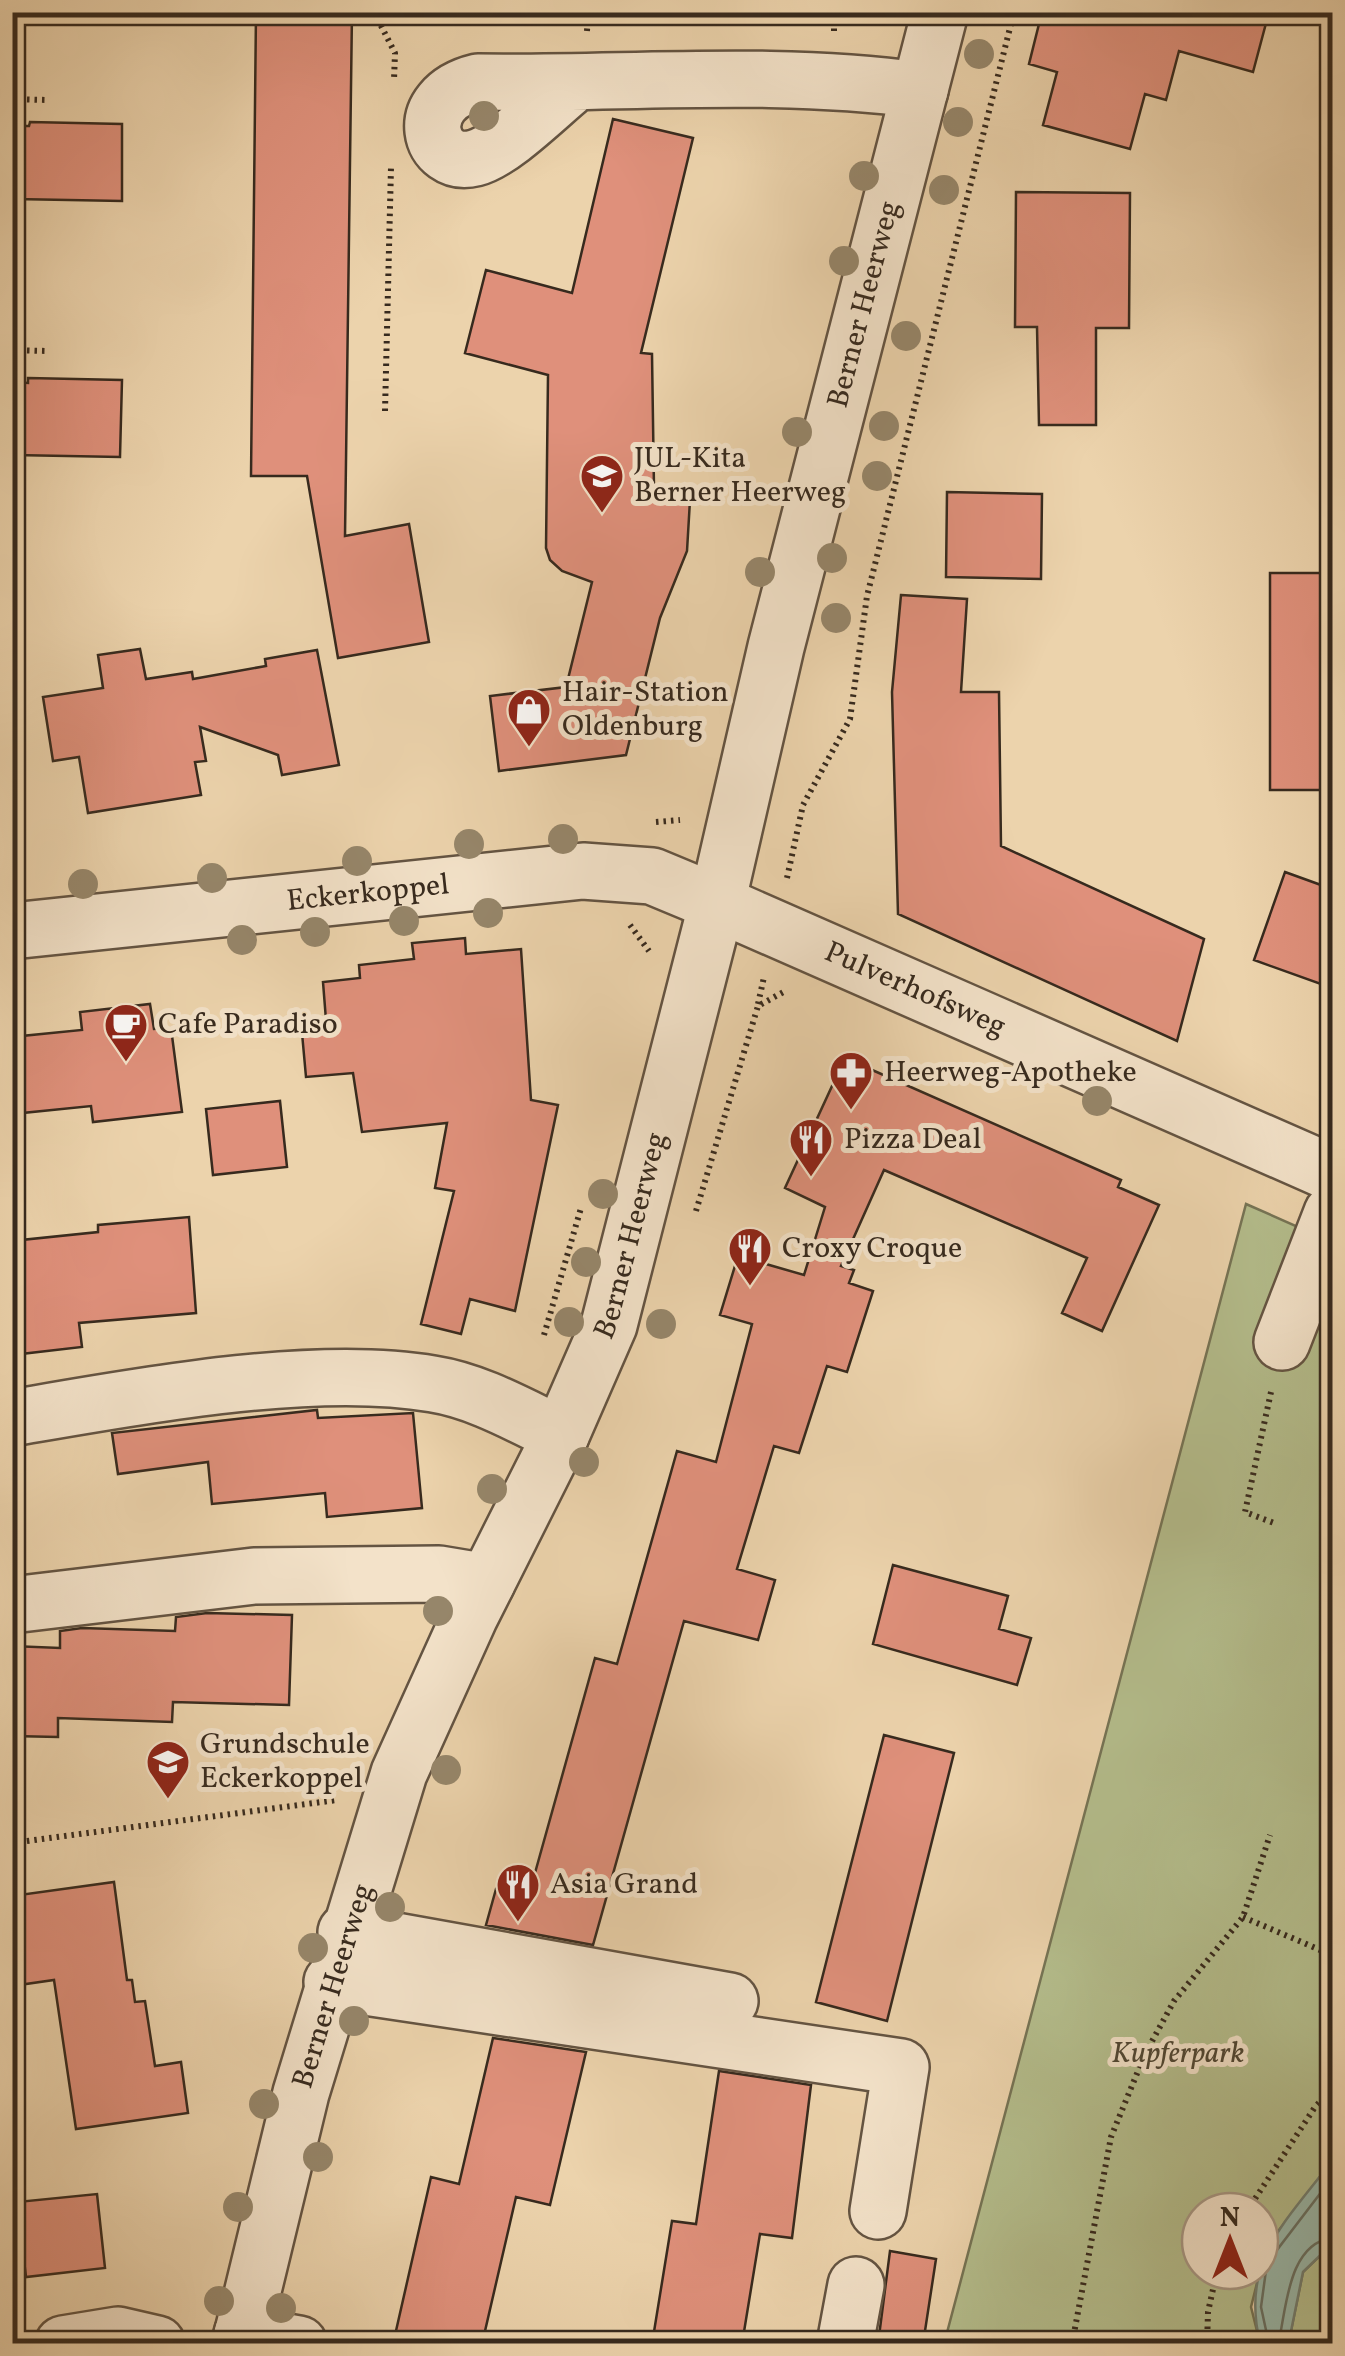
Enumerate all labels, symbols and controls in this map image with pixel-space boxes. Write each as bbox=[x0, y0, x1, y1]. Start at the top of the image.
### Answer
street label: Berner Heerweg bbox=[818, 196, 911, 413]
place label: JUL-Kita Berner Heerweg bbox=[634, 438, 846, 514]
school or university icon: JUL-Kita Berner Heerweg bbox=[579, 453, 625, 514]
place label: Hair-Station Oldenburg bbox=[562, 672, 729, 748]
shop icon: Hair-Station Oldenburg bbox=[506, 687, 552, 748]
street label: Eckerkoppel bbox=[285, 864, 451, 923]
street label: Pulverhofsweg bbox=[818, 932, 1013, 1048]
cafe icon: Cafe Paradiso bbox=[103, 1002, 149, 1063]
place label: Cafe Paradiso bbox=[158, 1004, 338, 1046]
pharmacy icon: Heerweg-Apotheke bbox=[828, 1050, 874, 1111]
place label: Heerweg-Apotheke bbox=[884, 1052, 1137, 1094]
restaurant icon: Pizza Deal bbox=[788, 1117, 834, 1178]
place label: Pizza Deal bbox=[844, 1119, 982, 1161]
street label: Berner Heerweg bbox=[584, 1128, 679, 1346]
restaurant icon: Croxy Croque bbox=[727, 1226, 773, 1287]
place label: Croxy Croque bbox=[782, 1228, 962, 1270]
place label: Grundschule Eckerkoppel bbox=[200, 1724, 370, 1800]
school or university icon: Grundschule Eckerkoppel bbox=[145, 1739, 191, 1800]
restaurant icon: Asia Grand bbox=[495, 1862, 541, 1923]
place label: Asia Grand bbox=[550, 1864, 698, 1906]
street label: Berner Heerweg bbox=[283, 1879, 385, 2094]
park label: Kupferpark bbox=[1112, 2033, 1245, 2075]
north arrow bbox=[1180, 2191, 1280, 2291]
text: N bbox=[1220, 2199, 1240, 2238]

